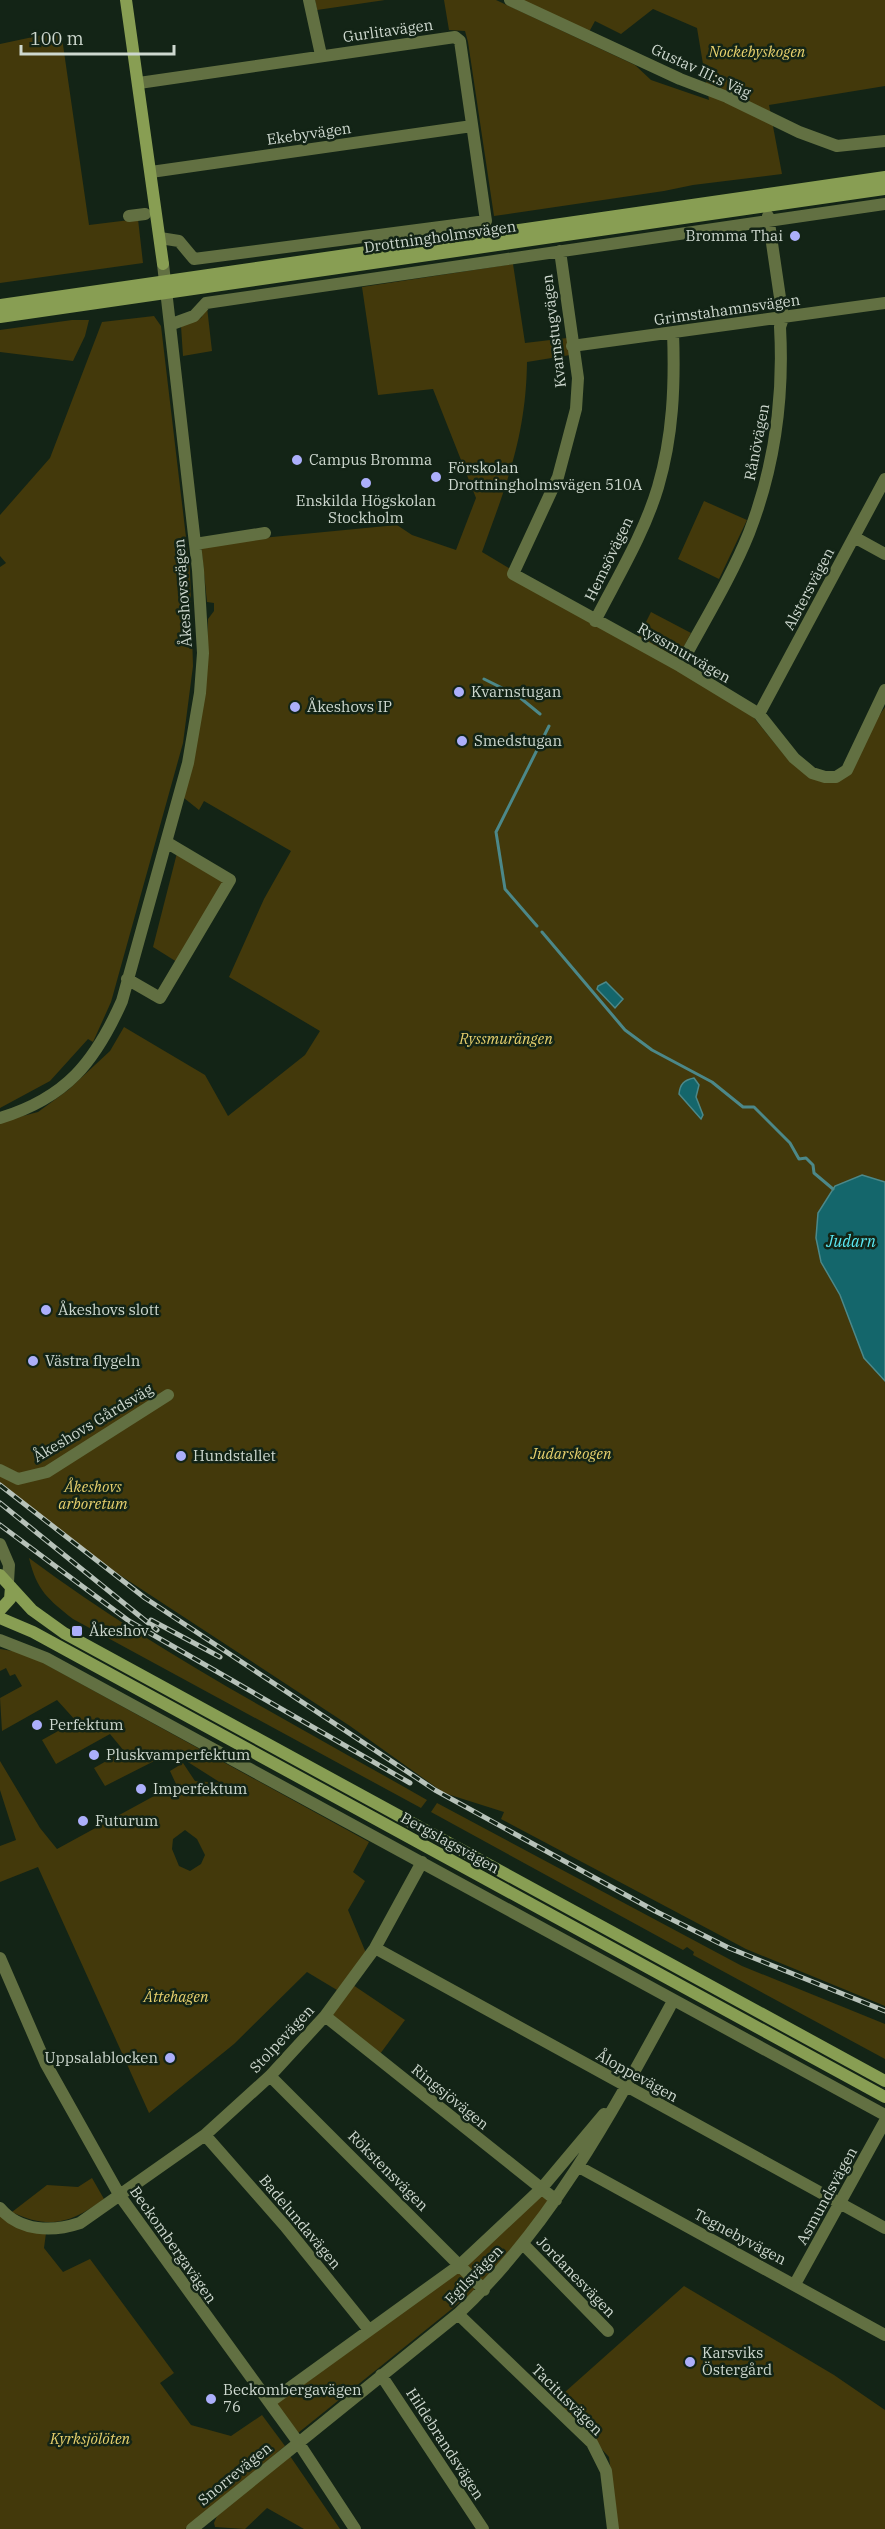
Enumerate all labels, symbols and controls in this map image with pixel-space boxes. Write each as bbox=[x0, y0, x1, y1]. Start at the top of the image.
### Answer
street label: Gurlitavägen bbox=[342, 15, 435, 46]
scale bar bbox=[21, 18, 174, 56]
text: 100 m bbox=[30, 27, 84, 50]
street label: Gustav III:s Väg bbox=[648, 39, 754, 102]
park label: Nockebyskogen bbox=[708, 42, 806, 61]
street label: Ekebyvägen bbox=[265, 118, 353, 149]
street label: Drottningholmsvägen bbox=[363, 216, 518, 257]
place label: Bromma Thai bbox=[686, 226, 783, 245]
marker: Bromma Thai bbox=[788, 229, 802, 243]
street label: Kvarnstugvägen bbox=[537, 273, 570, 389]
street label: Grimstahamnsvägen bbox=[653, 290, 802, 329]
street label: Rånövägen bbox=[740, 402, 773, 482]
place label: Campus Bromma bbox=[309, 450, 432, 469]
marker: Campus Bromma bbox=[290, 453, 304, 467]
place label: Förskolan Drottningholmsvägen 510A bbox=[448, 458, 643, 494]
marker: Förskolan Drottningholmsvägen 510A bbox=[429, 470, 443, 484]
marker: Enskilda Högskolan Stockholm bbox=[359, 476, 373, 490]
place label: Enskilda Högskolan Stockholm bbox=[296, 491, 437, 527]
street label: Hemsövägen bbox=[580, 513, 637, 604]
street label: Åkeshovsvägen bbox=[169, 538, 196, 648]
street label: Alstersvägen bbox=[779, 544, 838, 633]
street label: Ryssmurvägen bbox=[634, 618, 735, 687]
place label: Kvarnstugan bbox=[471, 682, 562, 701]
marker: Kvarnstugan bbox=[452, 685, 466, 699]
place label: Åkeshovs IP bbox=[307, 697, 392, 716]
marker: Åkeshovs IP bbox=[288, 700, 302, 714]
place label: Smedstugan bbox=[474, 731, 563, 750]
marker: Smedstugan bbox=[455, 734, 469, 748]
park label: Ryssmurängen bbox=[458, 1029, 553, 1048]
water label: Judarn bbox=[825, 1231, 876, 1251]
place label: Åkeshovs slott bbox=[58, 1300, 159, 1319]
marker: Åkeshovs slott bbox=[39, 1303, 53, 1317]
place label: Västra flygeln bbox=[45, 1351, 141, 1370]
marker: Västra flygeln bbox=[26, 1354, 40, 1368]
street label: Åkeshovs Gårdsväg bbox=[29, 1379, 156, 1466]
park label: Judarskogen bbox=[530, 1444, 612, 1463]
place label: Hundstallet bbox=[193, 1446, 276, 1465]
marker: Hundstallet bbox=[174, 1449, 188, 1463]
park label: Åkeshovs arboretum bbox=[58, 1477, 128, 1513]
place label: Åkeshov bbox=[89, 1621, 149, 1640]
marker: Åkeshov bbox=[70, 1624, 84, 1638]
place label: Perfektum bbox=[49, 1715, 124, 1734]
marker: Perfektum bbox=[30, 1718, 44, 1732]
place label: Pluskvamperfektum bbox=[106, 1745, 250, 1764]
marker: Pluskvamperfektum bbox=[87, 1748, 101, 1762]
place label: Imperfektum bbox=[153, 1779, 247, 1798]
marker: Imperfektum bbox=[134, 1782, 148, 1796]
street label: Bergslagsvägen bbox=[398, 1808, 503, 1878]
place label: Futurum bbox=[95, 1811, 158, 1830]
marker: Futurum bbox=[76, 1814, 90, 1828]
park label: Ättehagen bbox=[143, 1987, 209, 2006]
street label: Stolpevägen bbox=[245, 2000, 318, 2077]
street label: Åloppevägen bbox=[593, 2045, 682, 2106]
place label: Uppsalablocken bbox=[45, 2048, 158, 2067]
marker: Uppsalablocken bbox=[163, 2051, 177, 2065]
street label: Ringsjövägen bbox=[408, 2060, 493, 2134]
street label: Rökstensvägen bbox=[344, 2126, 433, 2215]
street label: Asmundsvägen bbox=[792, 2143, 861, 2248]
street label: Badelundavägen bbox=[255, 2171, 346, 2273]
street label: Beckombergavägen bbox=[126, 2182, 221, 2307]
street label: Tegnebyvägen bbox=[691, 2204, 790, 2269]
street label: Jordanesvägen bbox=[533, 2232, 620, 2322]
street label: Egilsvägen bbox=[441, 2241, 507, 2308]
place label: Karsviks Östergård bbox=[702, 2343, 772, 2379]
marker: Karsviks Östergård bbox=[683, 2355, 697, 2369]
street label: Tacitusvägen bbox=[528, 2360, 607, 2440]
place label: Beckombergavägen 76 bbox=[223, 2380, 362, 2416]
street label: Hildebrandsvägen bbox=[402, 2384, 489, 2504]
marker: Beckombergavägen 76 bbox=[204, 2392, 218, 2406]
park label: Kyrksjölöten bbox=[49, 2429, 131, 2448]
street label: Snorrevägen bbox=[194, 2438, 276, 2509]

